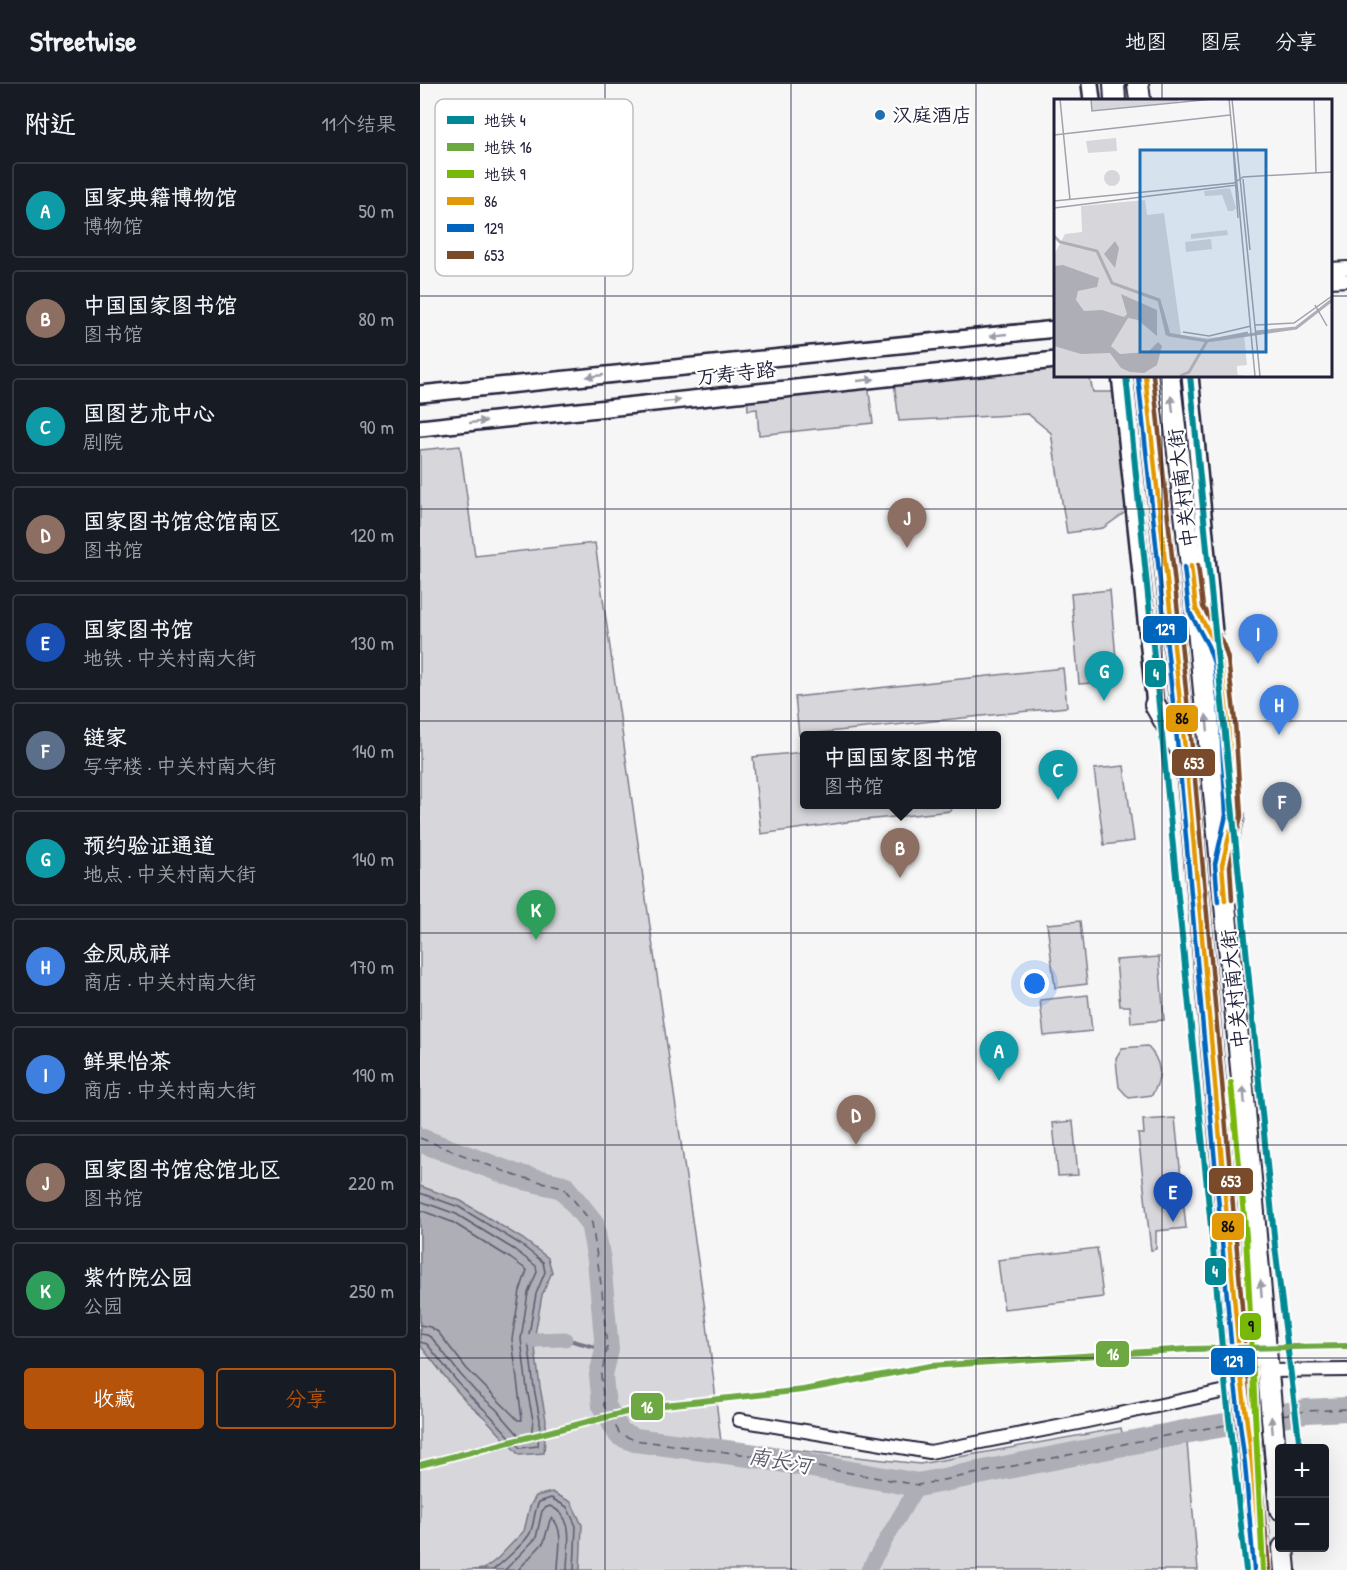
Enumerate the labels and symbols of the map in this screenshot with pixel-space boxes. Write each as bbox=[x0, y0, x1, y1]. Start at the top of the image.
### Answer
legend bbox=[435, 99, 633, 276]
inset map bbox=[1054, 99, 1332, 376]
place label: 汉庭酒店 bbox=[892, 101, 972, 128]
marker: 汉庭酒店 bbox=[873, 108, 887, 122]
text: 地铁 4 bbox=[484, 109, 526, 131]
text: 地铁 16 bbox=[484, 136, 532, 158]
text: 地铁 9 bbox=[484, 163, 526, 185]
text: 86 bbox=[484, 190, 497, 212]
text: 129 bbox=[484, 217, 503, 239]
text: 653 bbox=[484, 244, 504, 266]
one-way arrow bbox=[988, 330, 1007, 340]
street label: 万寿寺路 bbox=[695, 355, 778, 390]
one-way arrow bbox=[585, 371, 604, 381]
one-way arrow bbox=[857, 375, 876, 385]
one-way arrow bbox=[1167, 395, 1177, 414]
one-way arrow bbox=[663, 396, 682, 406]
one-way arrow bbox=[469, 417, 488, 426]
street label: 中关村南大街 bbox=[1161, 427, 1202, 549]
pin: J bbox=[888, 498, 926, 548]
pin: I bbox=[1238, 614, 1278, 664]
line badge: 129 bbox=[1142, 615, 1188, 644]
text: 129 bbox=[1155, 618, 1175, 640]
pin: G bbox=[1084, 652, 1124, 701]
line badge: 4 bbox=[1144, 659, 1167, 688]
text: 4 bbox=[1153, 663, 1159, 685]
pin: H bbox=[1260, 686, 1298, 735]
line badge: 86 bbox=[1165, 704, 1199, 733]
text: 86 bbox=[1175, 707, 1189, 729]
one-way arrow bbox=[1202, 714, 1212, 733]
line badge: 653 bbox=[1171, 748, 1216, 777]
pin: C bbox=[1038, 750, 1078, 800]
text: 653 bbox=[1184, 752, 1204, 774]
pin: F bbox=[1262, 782, 1302, 832]
pin: B bbox=[880, 828, 920, 878]
pin: K bbox=[516, 890, 556, 940]
street label: 中关村南大街 bbox=[1214, 928, 1253, 1050]
your location bbox=[1020, 969, 1049, 998]
pin: A bbox=[980, 1032, 1018, 1081]
one-way arrow bbox=[1239, 1085, 1249, 1104]
pin: D bbox=[836, 1096, 876, 1145]
line badge: 653 bbox=[1208, 1167, 1254, 1195]
text: 653 bbox=[1221, 1170, 1241, 1192]
pin: E bbox=[1154, 1172, 1192, 1222]
line badge: 86 bbox=[1211, 1212, 1245, 1241]
text: 86 bbox=[1221, 1215, 1235, 1237]
line badge: 4 bbox=[1204, 1257, 1227, 1286]
text: 4 bbox=[1212, 1260, 1218, 1282]
one-way arrow bbox=[1256, 1280, 1266, 1299]
line badge: 9 bbox=[1239, 1312, 1262, 1341]
text: 9 bbox=[1248, 1315, 1254, 1337]
line badge: 16 bbox=[1095, 1340, 1130, 1368]
text: 16 bbox=[1107, 1343, 1120, 1365]
line badge: 129 bbox=[1210, 1347, 1256, 1376]
text: 129 bbox=[1223, 1350, 1243, 1372]
line badge: 16 bbox=[630, 1392, 664, 1421]
text: 16 bbox=[641, 1396, 654, 1418]
one-way arrow bbox=[1267, 1416, 1277, 1435]
water label: 南长河 bbox=[747, 1441, 817, 1481]

